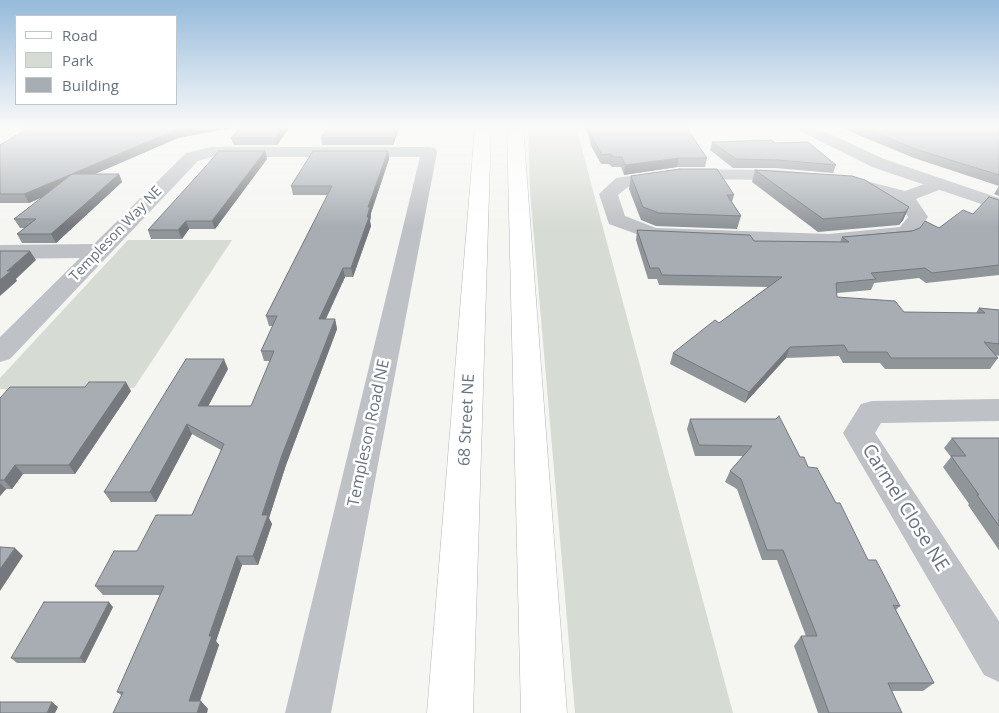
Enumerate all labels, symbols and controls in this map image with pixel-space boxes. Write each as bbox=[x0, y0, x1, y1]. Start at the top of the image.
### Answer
legend bbox=[15, 15, 178, 105]
text: Road bbox=[62, 25, 98, 45]
text: Park bbox=[62, 50, 93, 70]
text: Building bbox=[62, 75, 119, 95]
street label: Templeson Way NE bbox=[66, 183, 166, 285]
street label: Templeson Road NE bbox=[344, 358, 394, 508]
street label: 68 Street NE bbox=[455, 373, 479, 467]
street label: Carmel Close NE bbox=[857, 440, 953, 576]

